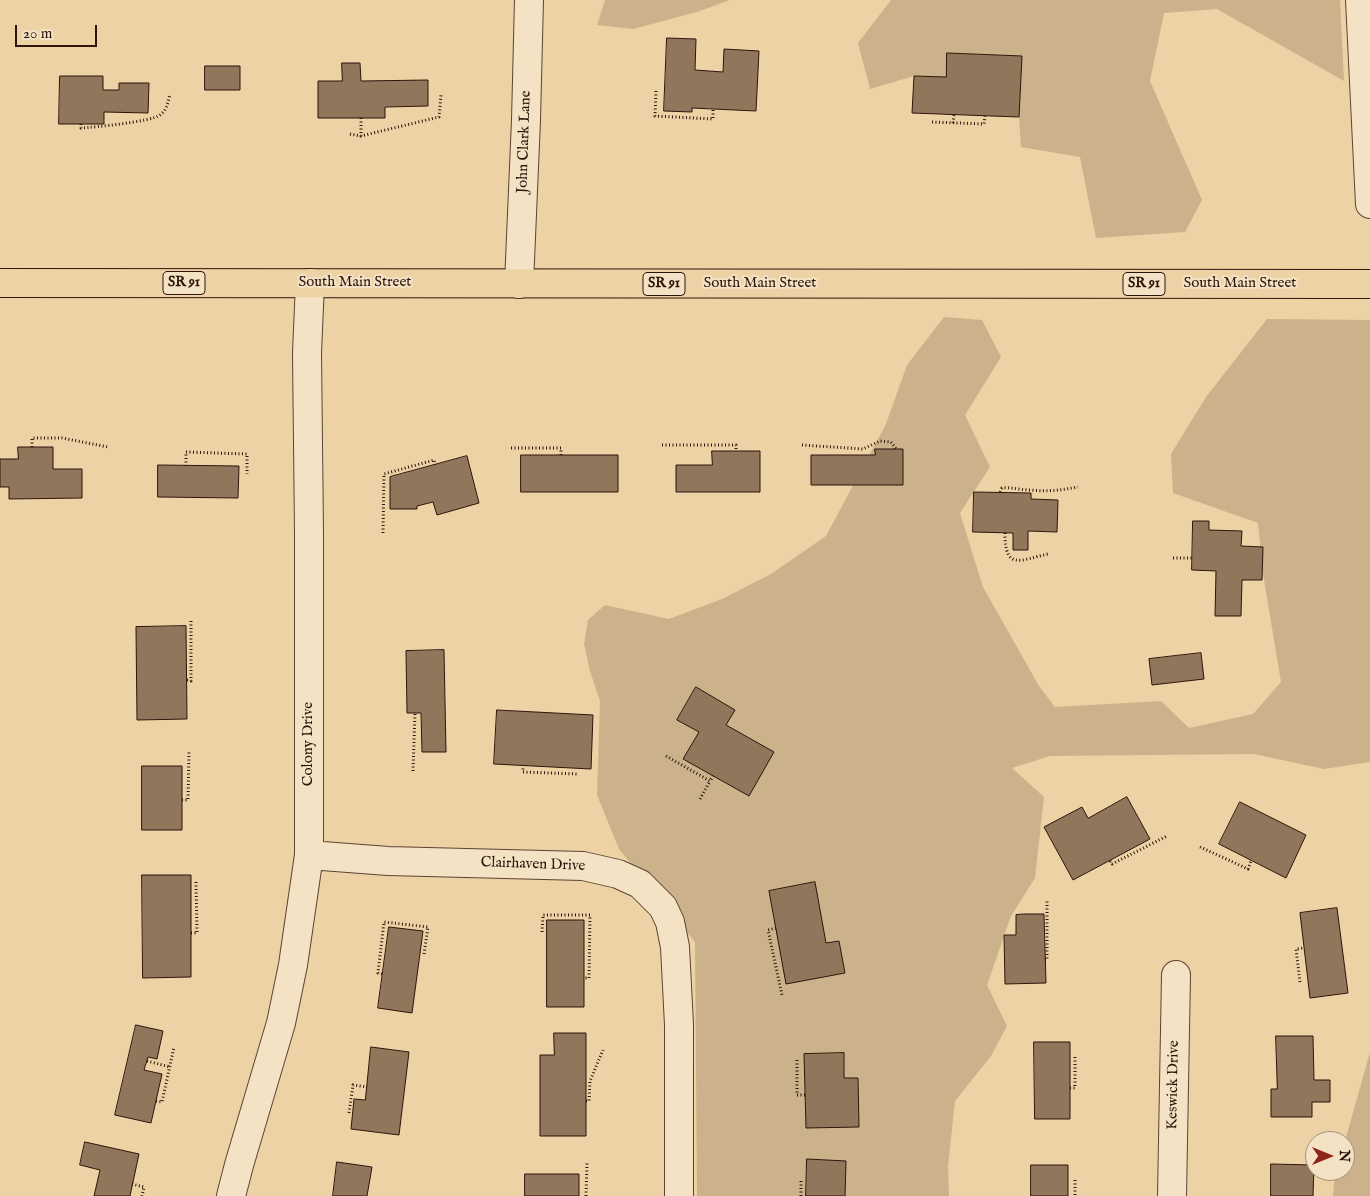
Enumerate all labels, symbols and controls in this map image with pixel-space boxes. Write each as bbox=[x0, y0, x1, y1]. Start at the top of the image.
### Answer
scale bar bbox=[18, 15, 100, 47]
text: 20 m bbox=[23, 24, 52, 43]
street label: John Clark Lane bbox=[514, 90, 536, 194]
road number: SR 91 bbox=[163, 272, 205, 294]
road number: SR 91 bbox=[643, 272, 685, 296]
road number: SR 91 bbox=[1123, 272, 1165, 296]
street label: South Main Street bbox=[298, 274, 412, 292]
street label: South Main Street bbox=[703, 275, 817, 293]
street label: South Main Street bbox=[1183, 275, 1297, 293]
street label: Colony Drive bbox=[300, 702, 318, 786]
street label: Clairhaven Drive bbox=[480, 854, 586, 876]
street label: Keswick Drive bbox=[1164, 1040, 1184, 1130]
north arrow bbox=[1305, 1131, 1355, 1181]
text: N bbox=[1335, 1150, 1353, 1162]

